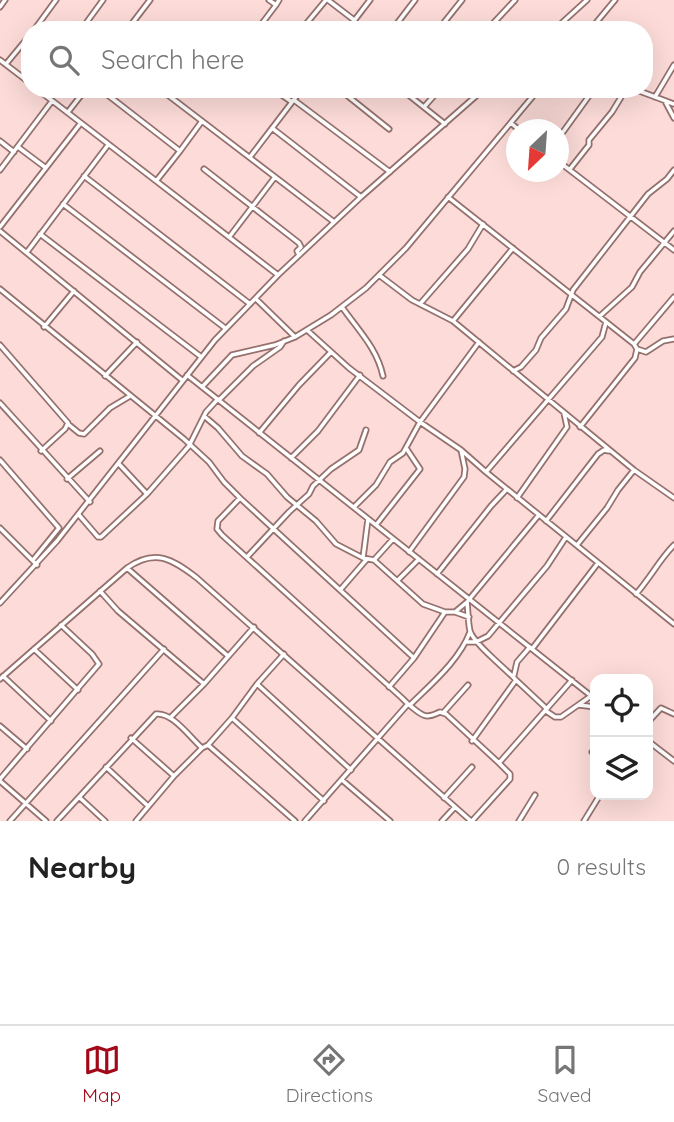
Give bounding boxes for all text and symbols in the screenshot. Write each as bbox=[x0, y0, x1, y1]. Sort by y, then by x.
search box bbox=[21, 21, 653, 98]
icon: search bbox=[45, 41, 83, 79]
text: Search here bbox=[101, 43, 245, 76]
north arrow bbox=[506, 119, 569, 182]
map controls bbox=[590, 674, 653, 800]
button: locate bbox=[590, 674, 653, 737]
button: layers bbox=[590, 737, 653, 800]
text: Nearby bbox=[28, 848, 136, 886]
text: 0 results bbox=[557, 852, 646, 881]
tab: Map bbox=[82, 1041, 121, 1107]
tab: Directions bbox=[286, 1041, 373, 1107]
tab: Saved bbox=[537, 1041, 592, 1107]

